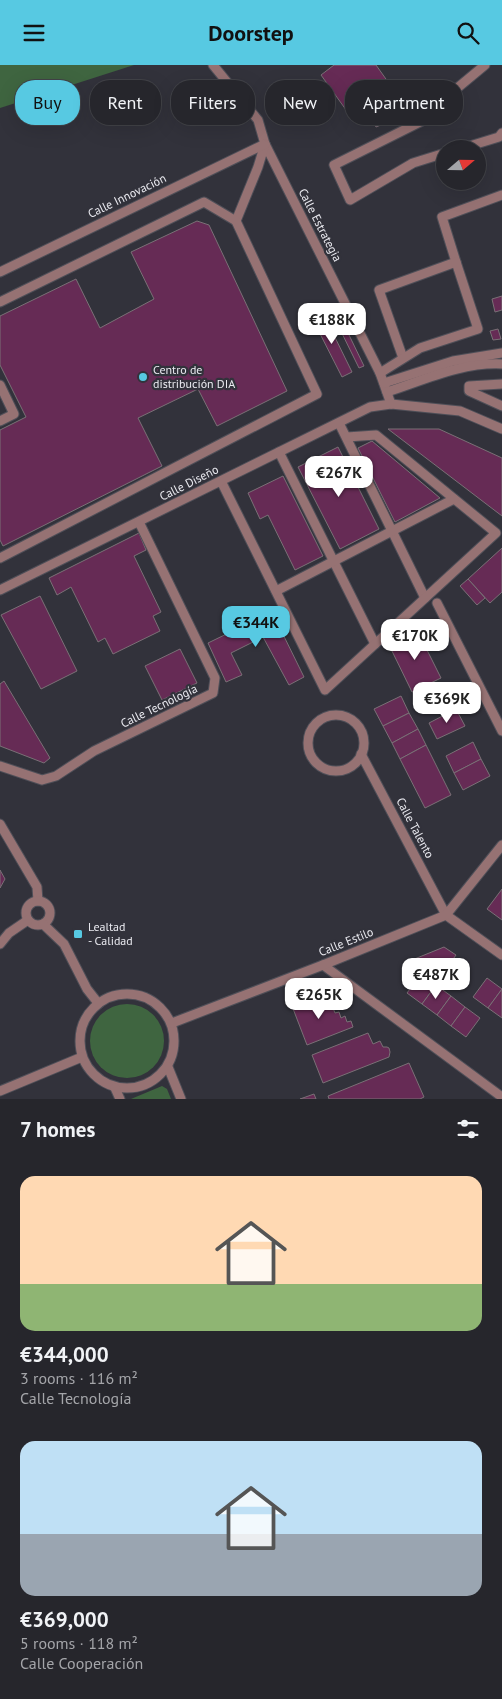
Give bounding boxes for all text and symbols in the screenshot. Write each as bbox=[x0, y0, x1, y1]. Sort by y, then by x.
icon: menu bbox=[20, 19, 48, 47]
text: Doorstep bbox=[208, 19, 294, 47]
icon: search bbox=[454, 19, 482, 47]
chip: Buy bbox=[15, 80, 80, 125]
chip: Rent bbox=[90, 80, 161, 125]
chip: Filters bbox=[171, 80, 255, 125]
chip: New bbox=[265, 80, 335, 125]
chip: Apartment bbox=[345, 80, 463, 125]
north arrow bbox=[436, 140, 486, 190]
map controls bbox=[436, 140, 486, 190]
street label: Calle Innovación bbox=[85, 170, 168, 221]
street label: Calle Estrategia bbox=[296, 186, 345, 264]
pin: €188K bbox=[297, 303, 367, 345]
text: €188K bbox=[309, 309, 355, 329]
place label: Centro de distribución DIA bbox=[153, 362, 235, 391]
marker: Centro de distribución DIA bbox=[137, 371, 149, 383]
pin: €267K bbox=[304, 455, 374, 498]
street label: Calle Diseño bbox=[157, 461, 221, 504]
text: €267K bbox=[316, 462, 362, 482]
pin: €344K bbox=[221, 605, 291, 648]
text: €344K bbox=[233, 612, 279, 632]
pin: €170K bbox=[380, 619, 450, 661]
text: €170K bbox=[392, 625, 438, 645]
street label: Calle Tecnología bbox=[118, 680, 200, 731]
pin: €369K bbox=[412, 681, 482, 724]
text: €369K bbox=[424, 688, 470, 708]
street label: Calle Talento bbox=[393, 795, 438, 861]
place label: Lealtad - Calidad bbox=[88, 919, 133, 948]
street label: Calle Estilo bbox=[316, 924, 375, 959]
marker: Lealtad - Calidad bbox=[72, 928, 84, 940]
pin: €487K bbox=[401, 957, 471, 1000]
text: €487K bbox=[413, 964, 459, 984]
pin: €265K bbox=[284, 977, 354, 1020]
text: €265K bbox=[296, 984, 342, 1004]
icon: filters bbox=[454, 1115, 482, 1143]
text: 7 homes bbox=[20, 1116, 95, 1143]
icon: home bbox=[206, 1208, 296, 1298]
text: €344,000 bbox=[20, 1341, 109, 1368]
text: 3 rooms · 116 m² bbox=[20, 1368, 138, 1388]
text: Calle Tecnología bbox=[20, 1388, 131, 1408]
icon: home bbox=[206, 1473, 296, 1563]
text: €369,000 bbox=[20, 1606, 109, 1633]
text: 5 rooms · 118 m² bbox=[20, 1633, 138, 1653]
text: Calle Cooperación bbox=[20, 1653, 143, 1673]

